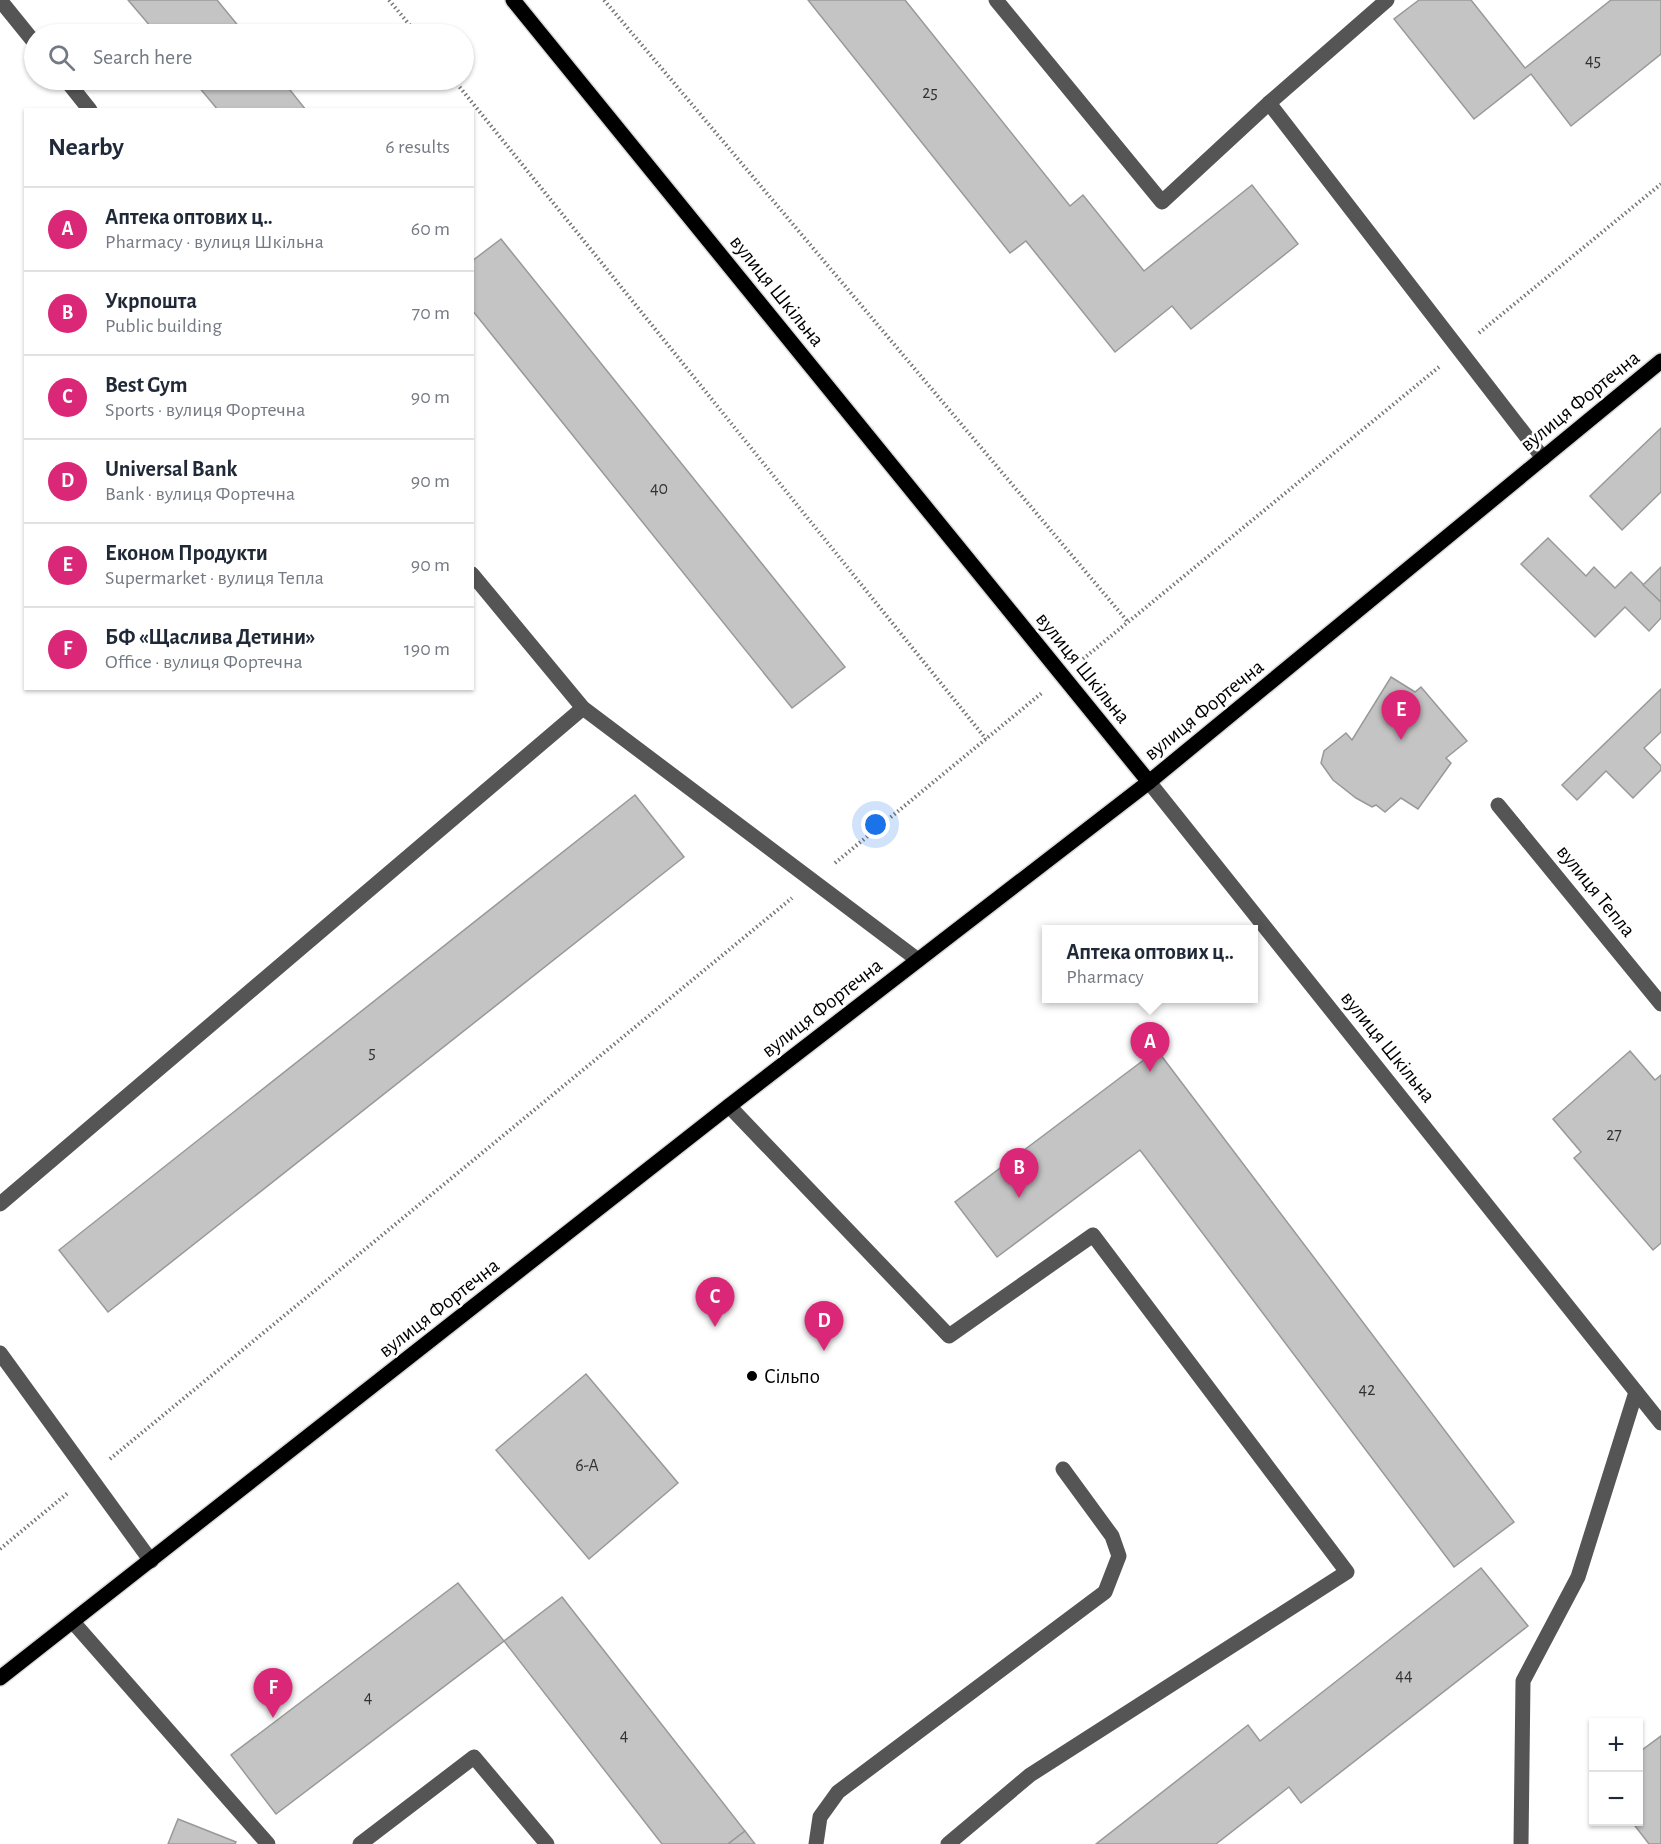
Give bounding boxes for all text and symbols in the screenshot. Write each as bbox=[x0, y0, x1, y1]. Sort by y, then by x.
search box bbox=[24, 24, 474, 90]
icon: search bbox=[45, 41, 78, 74]
text: Search here bbox=[93, 46, 192, 68]
house number: 45 bbox=[1585, 52, 1601, 70]
house number: 25 bbox=[922, 84, 938, 102]
text: Nearby bbox=[48, 134, 124, 160]
text: 6 results bbox=[385, 137, 450, 157]
text: Аптека оптових ц‥ bbox=[105, 206, 273, 228]
text: A bbox=[62, 219, 74, 239]
text: 60 m bbox=[411, 219, 450, 239]
street label: вулиця Шкільна bbox=[726, 231, 828, 351]
text: Pharmacy · вулиця Шкільна bbox=[105, 232, 324, 252]
text: Укрпошта bbox=[105, 290, 197, 312]
text: B bbox=[62, 303, 73, 323]
text: 70 m bbox=[412, 303, 450, 323]
text: Public building bbox=[105, 316, 222, 336]
street label: вулиця Фортечна bbox=[1516, 346, 1644, 455]
text: Best Gym bbox=[105, 374, 188, 396]
text: C bbox=[62, 387, 73, 407]
text: 90 m bbox=[411, 387, 450, 407]
text: Sports · вулиця Фортечна bbox=[105, 400, 305, 420]
text: Universal Bank bbox=[105, 458, 238, 480]
text: D bbox=[61, 471, 74, 491]
text: 90 m bbox=[411, 471, 450, 491]
house number: 40 bbox=[650, 480, 668, 498]
text: Bank · вулиця Фортечна bbox=[105, 484, 295, 504]
text: Економ Продукти bbox=[105, 542, 268, 564]
text: E bbox=[62, 555, 73, 575]
text: 90 m bbox=[411, 555, 450, 575]
text: Supermarket · вулиця Тепла bbox=[105, 568, 324, 588]
street label: вулиця Шкільна bbox=[1032, 608, 1134, 728]
text: БФ «Щаслива Детини» bbox=[105, 626, 316, 648]
text: F bbox=[63, 639, 72, 659]
text: 190 m bbox=[404, 639, 450, 659]
text: Office · вулиця Фортечна bbox=[105, 652, 303, 672]
street label: вулиця Фортечна bbox=[1140, 655, 1268, 764]
pin: E bbox=[1382, 690, 1420, 740]
your location bbox=[861, 810, 890, 839]
street label: вулиця Тепла bbox=[1553, 841, 1640, 941]
popup bbox=[1042, 925, 1258, 1003]
text: Аптека оптових ц‥ bbox=[1066, 941, 1234, 963]
street label: вулиця Фортечна bbox=[758, 954, 887, 1061]
text: Pharmacy bbox=[1066, 967, 1144, 987]
street label: вулиця Шкільна bbox=[1337, 987, 1439, 1107]
pin: A bbox=[1130, 1022, 1170, 1072]
house number: 5 bbox=[368, 1044, 376, 1062]
house number: 27 bbox=[1606, 1126, 1622, 1144]
pin: B bbox=[1000, 1148, 1038, 1198]
street label: вулиця Фортечна bbox=[375, 1254, 504, 1361]
pin: C bbox=[696, 1278, 734, 1327]
pin: D bbox=[804, 1302, 844, 1351]
place label: Сільпо bbox=[764, 1366, 820, 1387]
marker: Сільпо bbox=[745, 1369, 759, 1383]
house number: 42 bbox=[1359, 1381, 1375, 1399]
house number: 6-А bbox=[575, 1457, 599, 1475]
house number: 44 bbox=[1395, 1667, 1413, 1685]
pin: F bbox=[254, 1668, 292, 1718]
house number: 4 bbox=[364, 1689, 373, 1707]
map controls bbox=[1589, 1718, 1643, 1826]
button: + bbox=[1589, 1718, 1643, 1772]
house number: 4 bbox=[620, 1727, 629, 1745]
button: − bbox=[1589, 1772, 1643, 1826]

